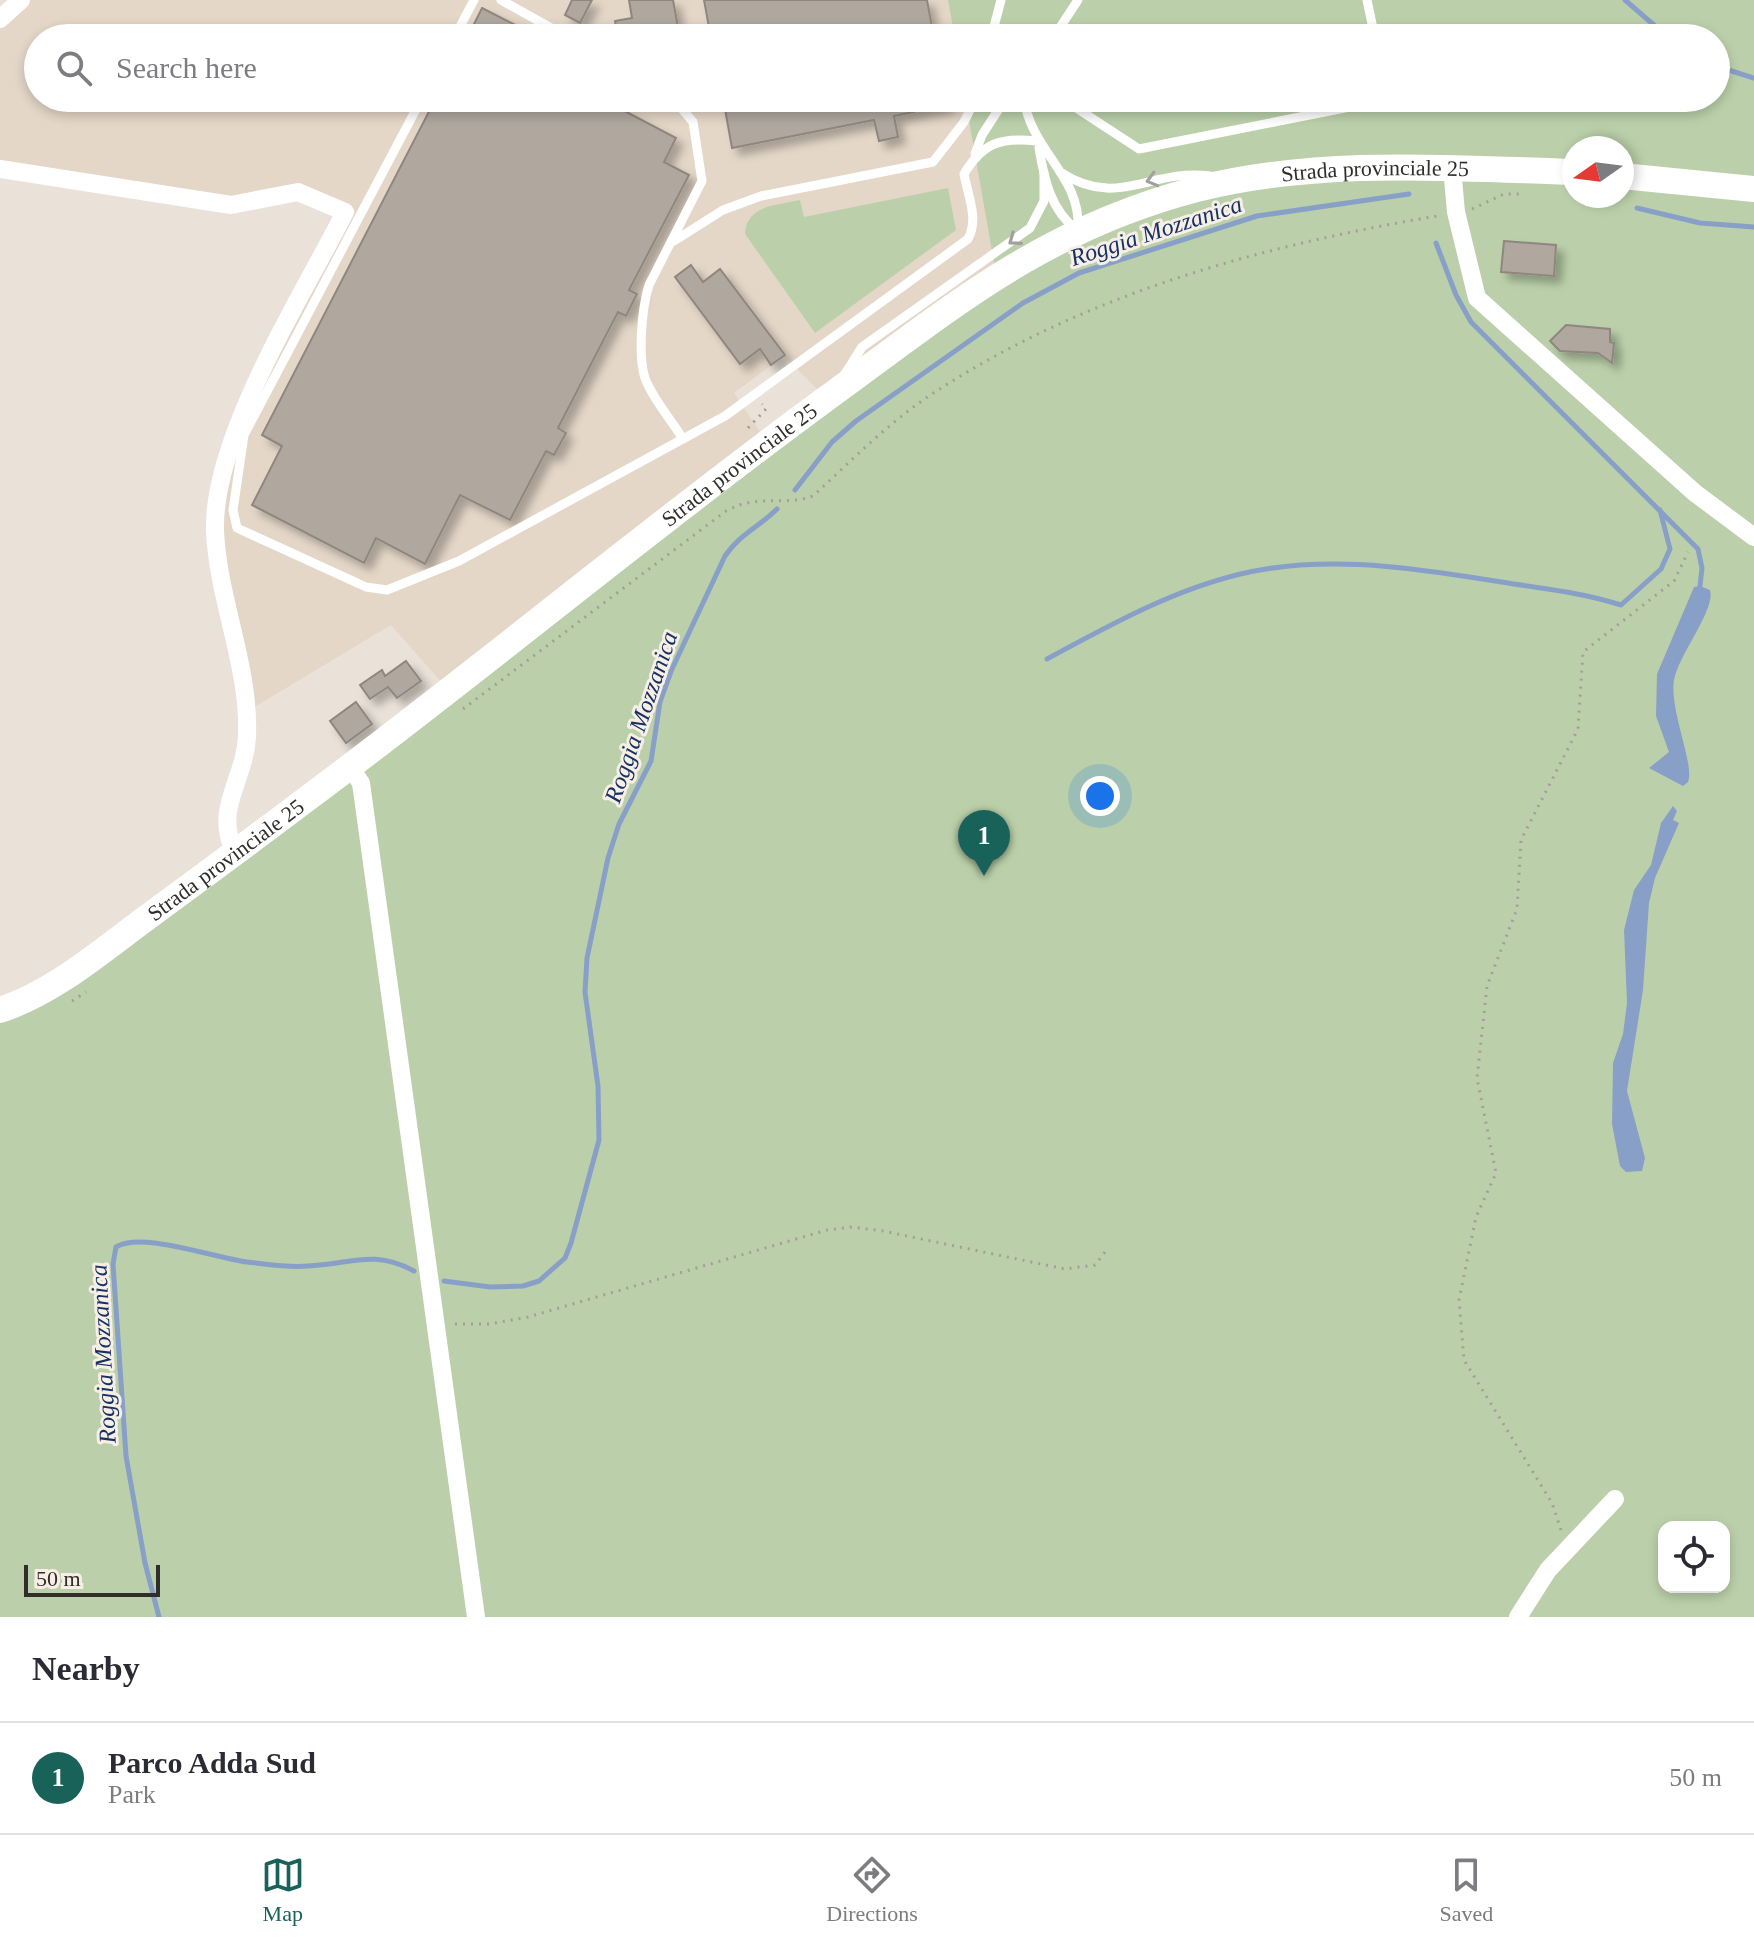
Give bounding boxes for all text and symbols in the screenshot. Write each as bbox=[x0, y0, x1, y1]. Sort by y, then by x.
search box bbox=[24, 24, 1730, 112]
icon: search bbox=[52, 46, 96, 90]
text: Search here bbox=[116, 51, 257, 84]
north arrow bbox=[1562, 136, 1634, 208]
street label: Strada provinciale 25 bbox=[1280, 155, 1469, 187]
one-way arrow bbox=[1146, 171, 1160, 188]
water label: Roggia Mozzanica bbox=[1066, 191, 1245, 271]
one-way arrow bbox=[1009, 230, 1023, 245]
street label: Strada provinciale 25 bbox=[657, 398, 822, 532]
water label: Roggia Mozzanica bbox=[599, 628, 682, 807]
your location bbox=[1080, 776, 1120, 816]
street label: Strada provinciale 25 bbox=[143, 794, 309, 926]
pin: 1 bbox=[958, 810, 1010, 876]
water label: Roggia Mozzanica bbox=[85, 1264, 121, 1445]
map controls bbox=[1658, 1521, 1730, 1593]
button: locate bbox=[1658, 1521, 1730, 1593]
scale bar bbox=[24, 1561, 160, 1597]
text: 50 m bbox=[36, 1566, 81, 1591]
text: Nearby bbox=[32, 1650, 140, 1687]
text: Parco Adda Sud bbox=[108, 1746, 316, 1779]
text: 1 bbox=[52, 1763, 65, 1792]
text: 50 m bbox=[1669, 1763, 1722, 1792]
text: Park bbox=[108, 1780, 156, 1809]
tab: Map bbox=[261, 1853, 305, 1927]
tab: Directions bbox=[826, 1853, 918, 1927]
tab: Saved bbox=[1439, 1853, 1493, 1927]

